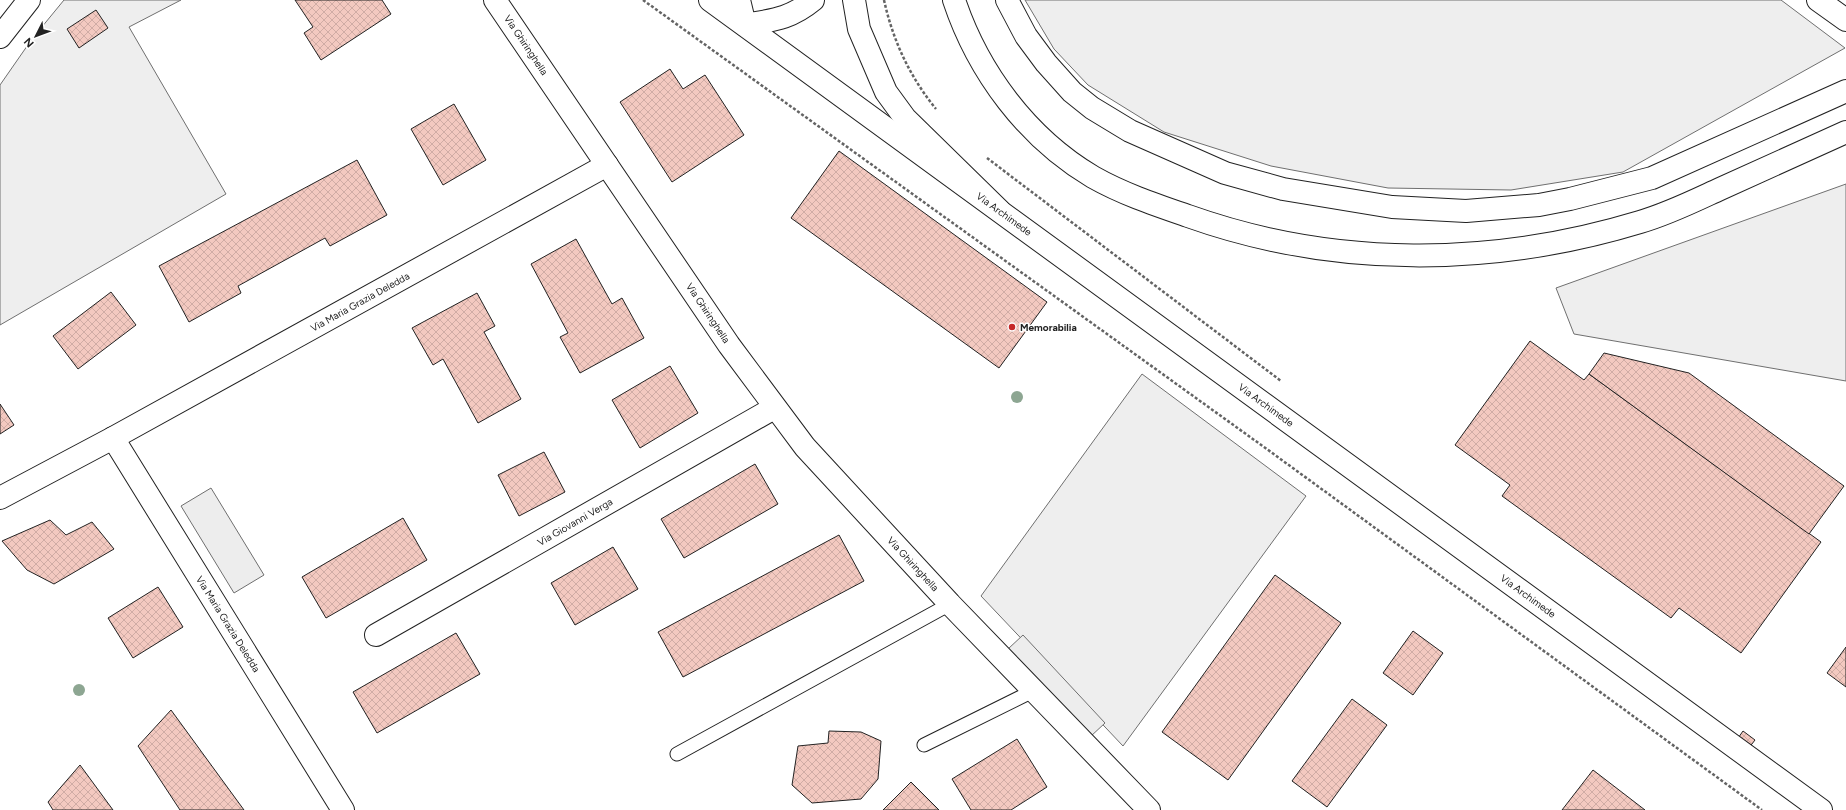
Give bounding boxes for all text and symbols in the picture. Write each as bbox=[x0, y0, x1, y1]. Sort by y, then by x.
street label: Via Ghiringhella bbox=[501, 12, 551, 78]
north arrow bbox=[16, 16, 56, 56]
text: N bbox=[21, 35, 37, 50]
street label: Via Archimede bbox=[974, 189, 1035, 239]
street label: Via Maria Grazia Deledda bbox=[308, 269, 412, 335]
street label: Via Ghiringhella bbox=[683, 280, 733, 346]
place label: Memorabilia bbox=[1020, 321, 1077, 334]
marker: Memorabilia bbox=[1007, 322, 1017, 332]
street label: Via Archimede bbox=[1236, 380, 1297, 430]
street label: Via Giovanni Verga bbox=[535, 495, 615, 549]
street label: Via Ghiringhella bbox=[884, 534, 942, 594]
street label: Via Archimede bbox=[1498, 571, 1559, 621]
street label: Via Maria Grazia Deledda bbox=[193, 573, 263, 675]

